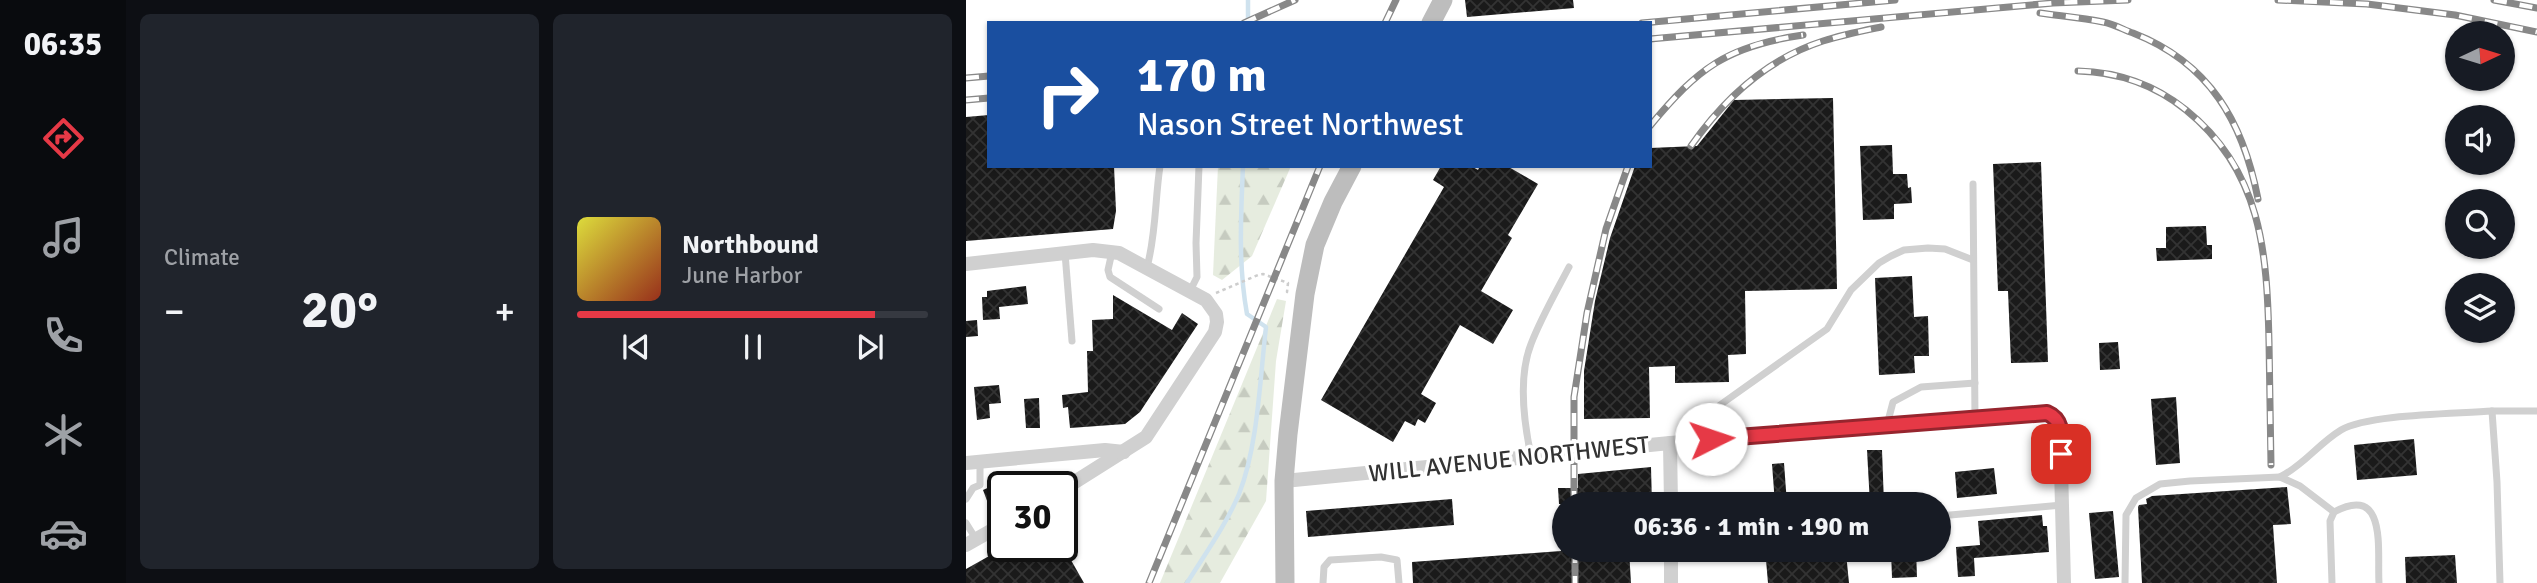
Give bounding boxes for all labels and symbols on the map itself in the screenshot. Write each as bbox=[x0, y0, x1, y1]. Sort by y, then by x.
north arrow bbox=[2445, 21, 2515, 91]
position arrow bbox=[1674, 402, 1748, 476]
pin bbox=[2031, 424, 2091, 484]
street label: WILL AVENUE NORTHWEST bbox=[1367, 429, 1651, 489]
speed limit sign: 30 bbox=[987, 471, 1078, 562]

